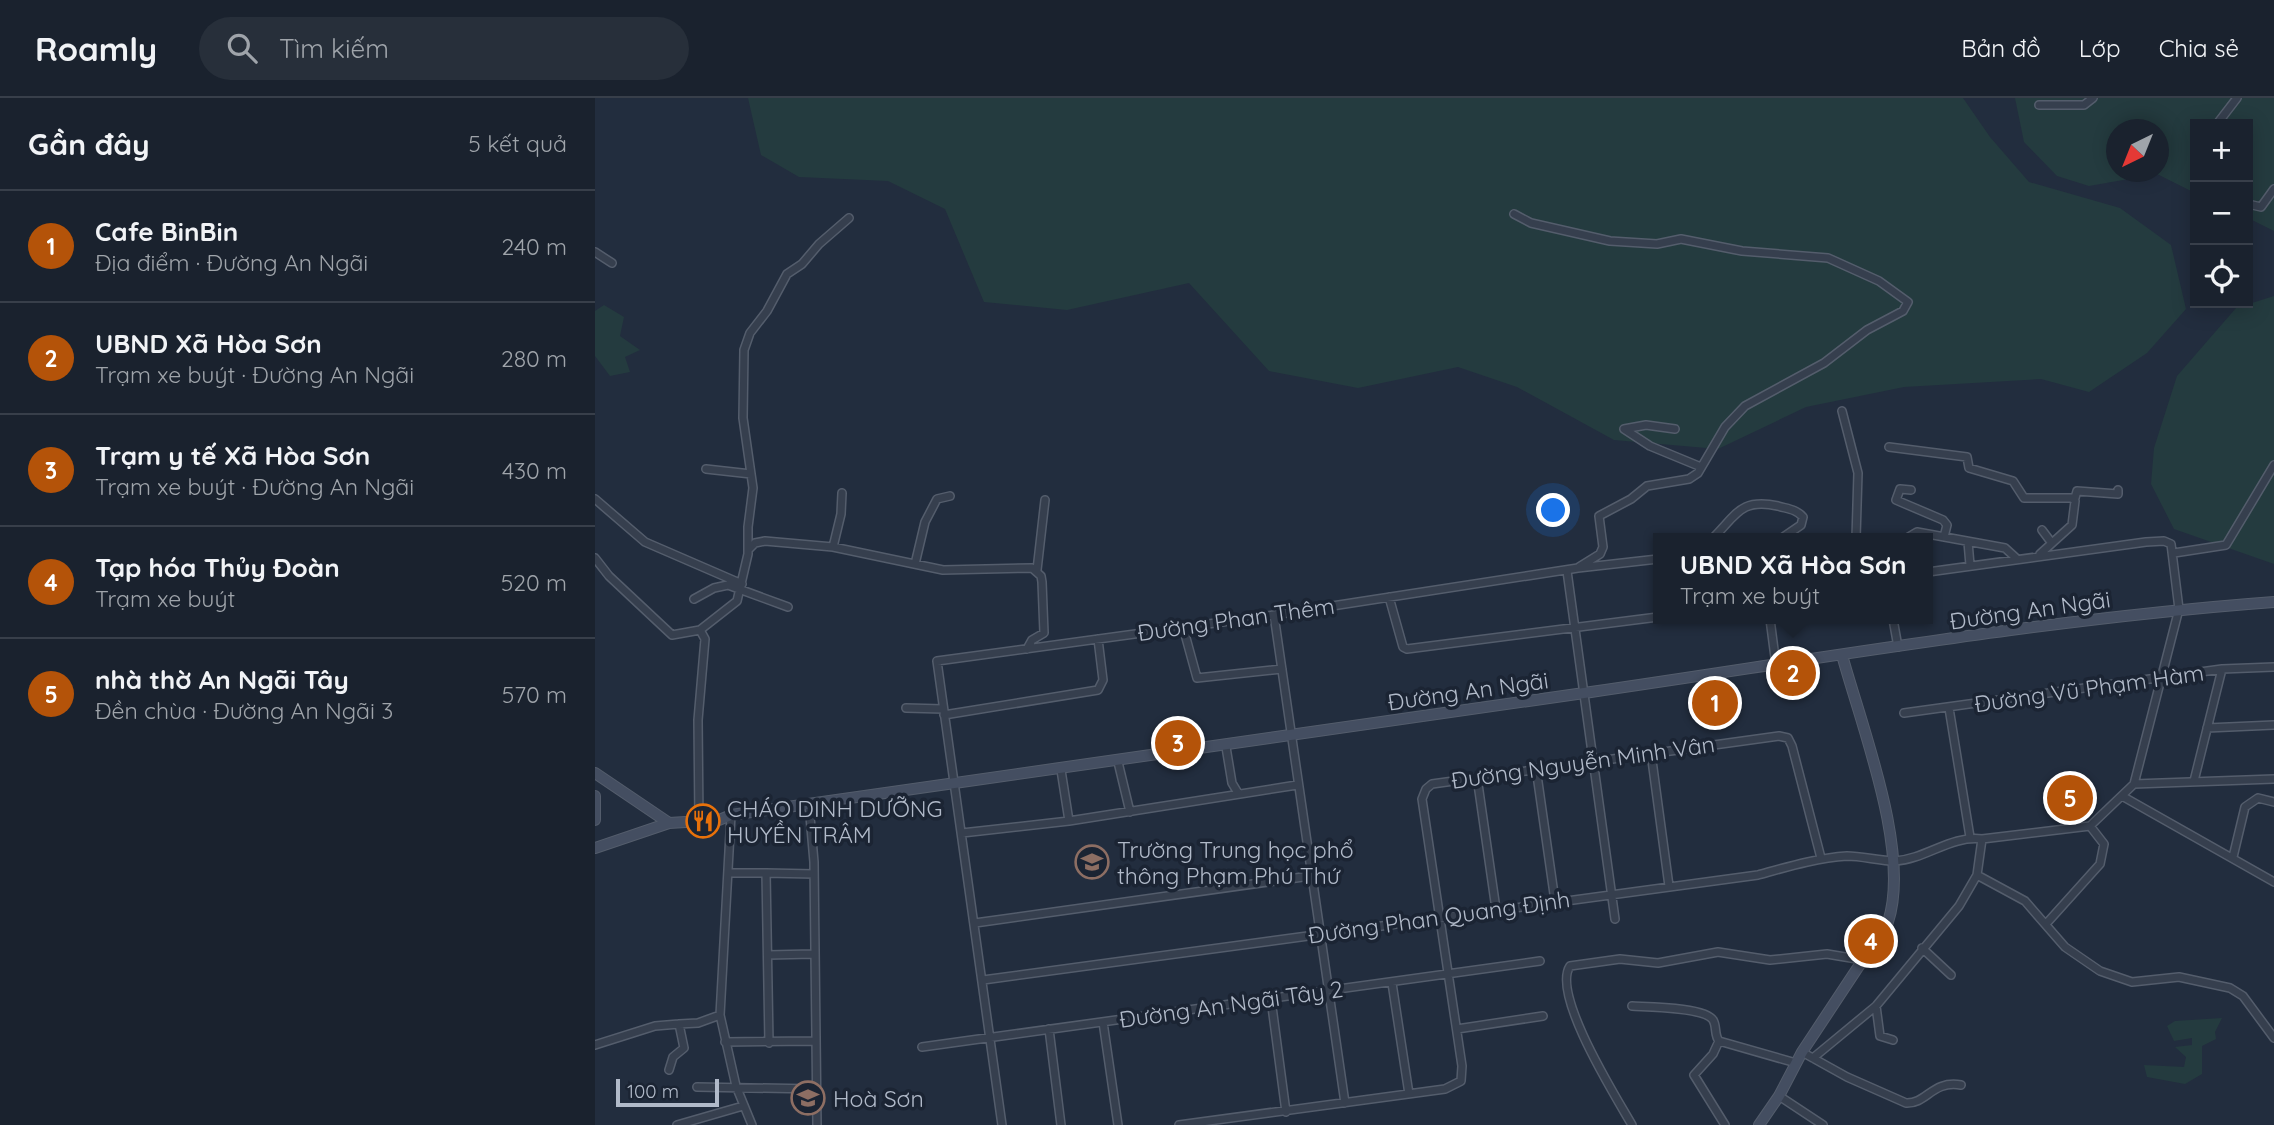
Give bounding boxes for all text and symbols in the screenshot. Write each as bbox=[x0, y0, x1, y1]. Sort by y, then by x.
search box bbox=[199, 17, 689, 80]
text: Roamly bbox=[35, 28, 157, 69]
icon: search bbox=[223, 29, 261, 67]
text: Tìm kiếm bbox=[279, 32, 389, 65]
text: Bản đồ bbox=[1961, 33, 2041, 63]
text: Lớp bbox=[2079, 33, 2121, 63]
text: Chia sẻ bbox=[2159, 33, 2239, 63]
north arrow bbox=[2106, 119, 2169, 182]
map controls bbox=[2190, 119, 2253, 308]
button: + bbox=[2190, 119, 2253, 182]
text: Gần đây bbox=[28, 125, 150, 163]
text: 5 kết quả bbox=[468, 129, 567, 158]
button: − bbox=[2190, 182, 2253, 245]
text: Cafe BinBin bbox=[95, 215, 238, 248]
text: 1 bbox=[47, 232, 55, 261]
text: 240 m bbox=[502, 232, 567, 261]
button: locate bbox=[2190, 245, 2253, 308]
text: Địa điểm · Đường An Ngãi bbox=[95, 248, 368, 277]
text: UBND Xã Hòa Sơn bbox=[95, 327, 322, 360]
text: 2 bbox=[44, 344, 58, 373]
text: 280 m bbox=[501, 344, 567, 373]
text: Trạm xe buýt · Đường An Ngãi bbox=[95, 360, 414, 389]
text: Trạm y tế Xã Hòa Sơn bbox=[95, 439, 370, 472]
text: 3 bbox=[45, 456, 57, 485]
text: 430 m bbox=[502, 456, 567, 485]
text: Trạm xe buýt · Đường An Ngãi bbox=[95, 472, 414, 501]
your location bbox=[1536, 493, 1570, 527]
popup bbox=[1653, 533, 1933, 624]
text: UBND Xã Hòa Sơn bbox=[1680, 548, 1906, 581]
text: Tạp hóa Thủy Đoàn bbox=[95, 551, 340, 584]
text: 4 bbox=[44, 568, 58, 597]
text: 520 m bbox=[501, 568, 567, 597]
text: Trạm xe buýt bbox=[1680, 581, 1820, 610]
text: Trạm xe buýt bbox=[95, 584, 235, 613]
street label: Đường An Ngãi bbox=[1948, 584, 2112, 636]
street label: Đường Phan Thêm bbox=[1136, 591, 1336, 647]
pin: 2 bbox=[1770, 647, 1816, 699]
street label: Đường Vũ Phạm Hàm bbox=[1972, 658, 2206, 718]
text: nhà thờ An Ngãi Tây bbox=[95, 663, 349, 696]
street label: Đường An Ngãi bbox=[1386, 665, 1550, 717]
pin: 1 bbox=[1692, 677, 1738, 729]
text: 5 bbox=[44, 680, 58, 709]
text: 570 m bbox=[502, 680, 567, 709]
text: Đền chùa · Đường An Ngãi 3 bbox=[95, 696, 393, 725]
pin: 3 bbox=[1155, 717, 1201, 769]
street label: Đường Nguyễn Minh Vân bbox=[1449, 729, 1717, 795]
pin: 5 bbox=[2047, 772, 2093, 824]
place label: CHÁO DINH DƯỠNG HUYỀN TRÂM bbox=[727, 794, 943, 849]
restaurant icon: CHÁO DINH DƯỠNG HUYỀN TRÂM bbox=[684, 802, 722, 840]
place label: Trường Trung học phổ thông Phạm Phú Thứ bbox=[1117, 835, 1354, 890]
school or university icon: Trường Trung học phổ thông Phạm Phú Thứ bbox=[1073, 843, 1111, 881]
street label: Đường Phan Quang Định bbox=[1306, 884, 1572, 950]
pin: 4 bbox=[1848, 915, 1894, 967]
street label: Đường An Ngãi Tây 2 bbox=[1117, 974, 1345, 1034]
scale bar bbox=[616, 1076, 719, 1108]
text: 100 m bbox=[627, 1079, 679, 1103]
school or university icon: Hoà Sơn bbox=[789, 1079, 827, 1117]
place label: Hoà Sơn bbox=[833, 1084, 924, 1113]

